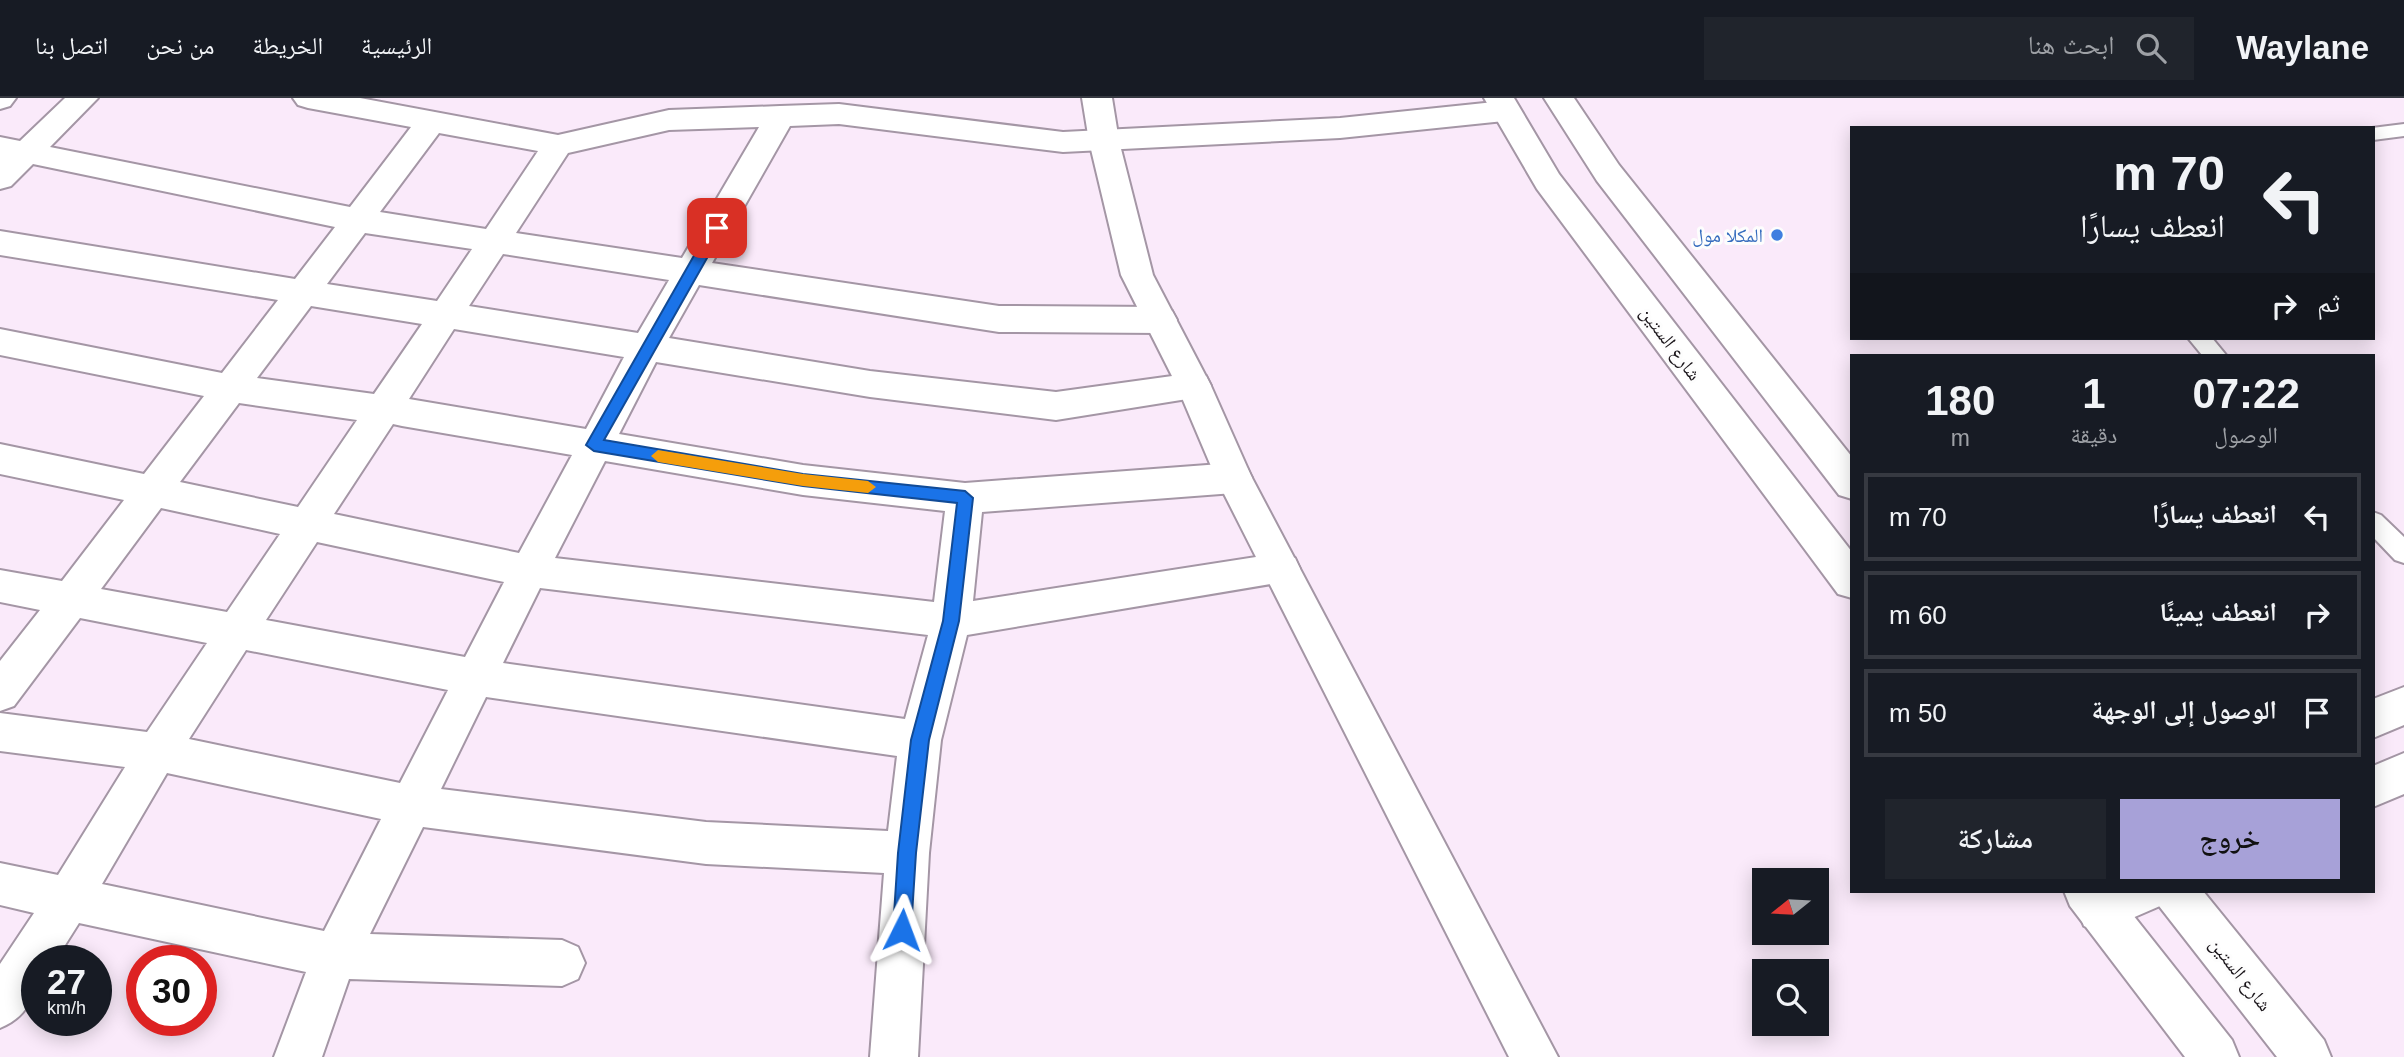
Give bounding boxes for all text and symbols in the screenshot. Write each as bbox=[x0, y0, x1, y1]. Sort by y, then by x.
search box bbox=[1704, 17, 2194, 80]
icon: search bbox=[2132, 29, 2170, 67]
text: Waylane bbox=[2236, 29, 2369, 66]
text: ابحث هنا bbox=[2028, 30, 2114, 60]
text: اتصل بنا bbox=[35, 32, 108, 59]
text: من نحن bbox=[146, 32, 214, 59]
text: الخريطة bbox=[252, 32, 323, 59]
text: الرئيسية bbox=[361, 32, 432, 59]
text: 70 m bbox=[2113, 146, 2225, 200]
icon: left bbox=[2249, 154, 2340, 245]
pin bbox=[687, 198, 747, 258]
text: انعطف يسارًا bbox=[2080, 208, 2225, 244]
icon: arrive bbox=[698, 209, 736, 247]
place label: المكلا مول bbox=[1692, 225, 1763, 247]
marker: المكلا مول bbox=[1769, 227, 1785, 243]
icon: right bbox=[2265, 287, 2303, 325]
text: ثم bbox=[2317, 288, 2340, 318]
street label: شارع الستين bbox=[1635, 302, 1705, 385]
text: 1 bbox=[2082, 370, 2106, 417]
text: 07:22 bbox=[2192, 370, 2300, 417]
text: 180 bbox=[1925, 377, 1995, 424]
text: دقيقة bbox=[2070, 422, 2117, 448]
text: الوصول bbox=[2214, 422, 2278, 448]
text: m bbox=[1951, 425, 1970, 451]
icon: left bbox=[2298, 498, 2336, 536]
text: انعطف يسارًا bbox=[2152, 499, 2277, 529]
text: 70 m bbox=[1889, 502, 1947, 532]
icon: right bbox=[2298, 596, 2336, 634]
text: انعطف يمينًا bbox=[2160, 597, 2277, 627]
text: 60 m bbox=[1889, 600, 1947, 630]
icon: arrive bbox=[2298, 694, 2336, 732]
text: الوصول إلى الوجهة bbox=[2092, 695, 2277, 725]
text: 50 m bbox=[1889, 698, 1947, 728]
button: مشاركة bbox=[1885, 799, 2106, 879]
button: خروج bbox=[2120, 799, 2340, 879]
north arrow bbox=[1752, 868, 1829, 945]
map controls bbox=[1752, 868, 1829, 1036]
position arrow bbox=[865, 893, 939, 967]
street label: شارع الستين bbox=[2205, 933, 2276, 1016]
speed limit sign: 30 bbox=[126, 945, 217, 1036]
button: search bbox=[1752, 959, 1829, 1036]
text: 27 bbox=[47, 962, 86, 1001]
text: km/h bbox=[47, 998, 86, 1018]

